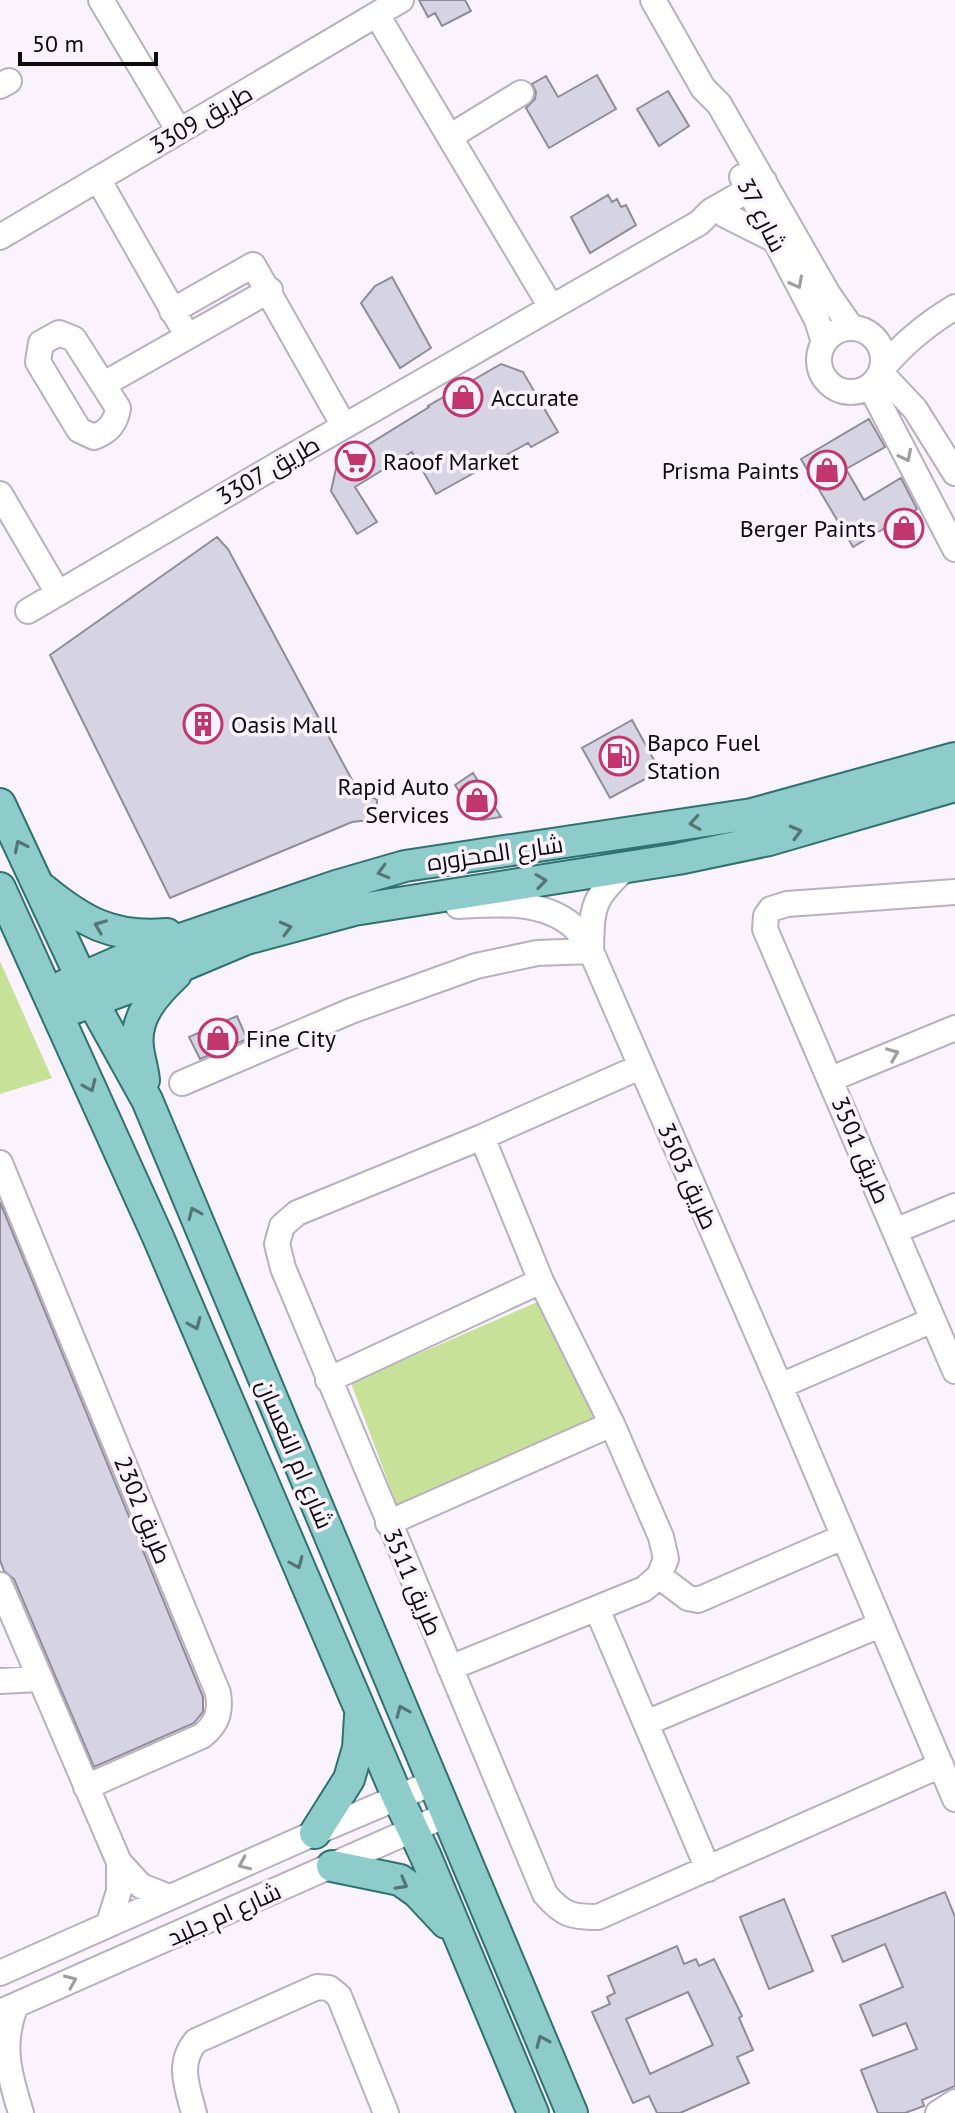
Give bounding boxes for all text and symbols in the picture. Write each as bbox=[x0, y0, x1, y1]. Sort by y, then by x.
scale bar bbox=[20, 16, 156, 66]
text: 50 m bbox=[32, 28, 84, 59]
street label: طريق 3309 bbox=[144, 77, 258, 161]
street label: شارع 37 bbox=[729, 173, 794, 258]
one-way arrow bbox=[788, 274, 803, 289]
shop icon: Accurate bbox=[442, 376, 484, 418]
place label: Accurate bbox=[491, 382, 579, 413]
street label: طريق 3307 bbox=[211, 428, 325, 512]
supermarket icon: Raoof Market bbox=[334, 440, 376, 482]
place label: Raoof Market bbox=[383, 446, 519, 477]
one-way arrow bbox=[896, 447, 911, 462]
shop icon: Prisma Paints bbox=[806, 449, 848, 491]
place label: Prisma Paints bbox=[662, 455, 799, 486]
shop icon: Berger Paints bbox=[883, 507, 925, 549]
place label: Berger Paints bbox=[740, 513, 876, 544]
building icon: Oasis Mall bbox=[182, 703, 224, 745]
place label: Oasis Mall bbox=[231, 709, 337, 740]
place label: Bapco Fuel Station bbox=[647, 727, 760, 786]
fuel station icon: Bapco Fuel Station bbox=[598, 735, 640, 777]
place label: Rapid Auto Services bbox=[337, 771, 449, 830]
shop icon: Rapid Auto Services bbox=[456, 779, 498, 821]
one-way arrow bbox=[688, 814, 702, 831]
one-way arrow bbox=[789, 825, 803, 841]
street label: شارع المحزوره bbox=[425, 828, 565, 879]
one-way arrow bbox=[14, 839, 30, 854]
one-way arrow bbox=[377, 863, 391, 879]
one-way arrow bbox=[534, 873, 548, 890]
one-way arrow bbox=[94, 919, 108, 935]
one-way arrow bbox=[278, 921, 292, 937]
shop icon: Fine City bbox=[197, 1017, 239, 1059]
place label: Fine City bbox=[246, 1023, 336, 1054]
one-way arrow bbox=[885, 1047, 899, 1063]
one-way arrow bbox=[80, 1078, 96, 1092]
street label: طريق 3501 bbox=[825, 1092, 897, 1208]
street label: طريق 3503 bbox=[651, 1118, 725, 1234]
one-way arrow bbox=[187, 1207, 204, 1221]
one-way arrow bbox=[185, 1316, 201, 1330]
street label: شارع ام النعسان bbox=[249, 1374, 341, 1534]
street label: طريق 2302 bbox=[107, 1452, 179, 1568]
street label: طريق 3511 bbox=[377, 1524, 449, 1640]
one-way arrow bbox=[288, 1555, 304, 1569]
one-way arrow bbox=[396, 1705, 412, 1719]
one-way arrow bbox=[238, 1854, 252, 1870]
one-way arrow bbox=[394, 1874, 409, 1889]
street label: شارع ام جليد bbox=[162, 1875, 286, 1954]
one-way arrow bbox=[63, 1974, 78, 1990]
one-way arrow bbox=[536, 2035, 552, 2049]

